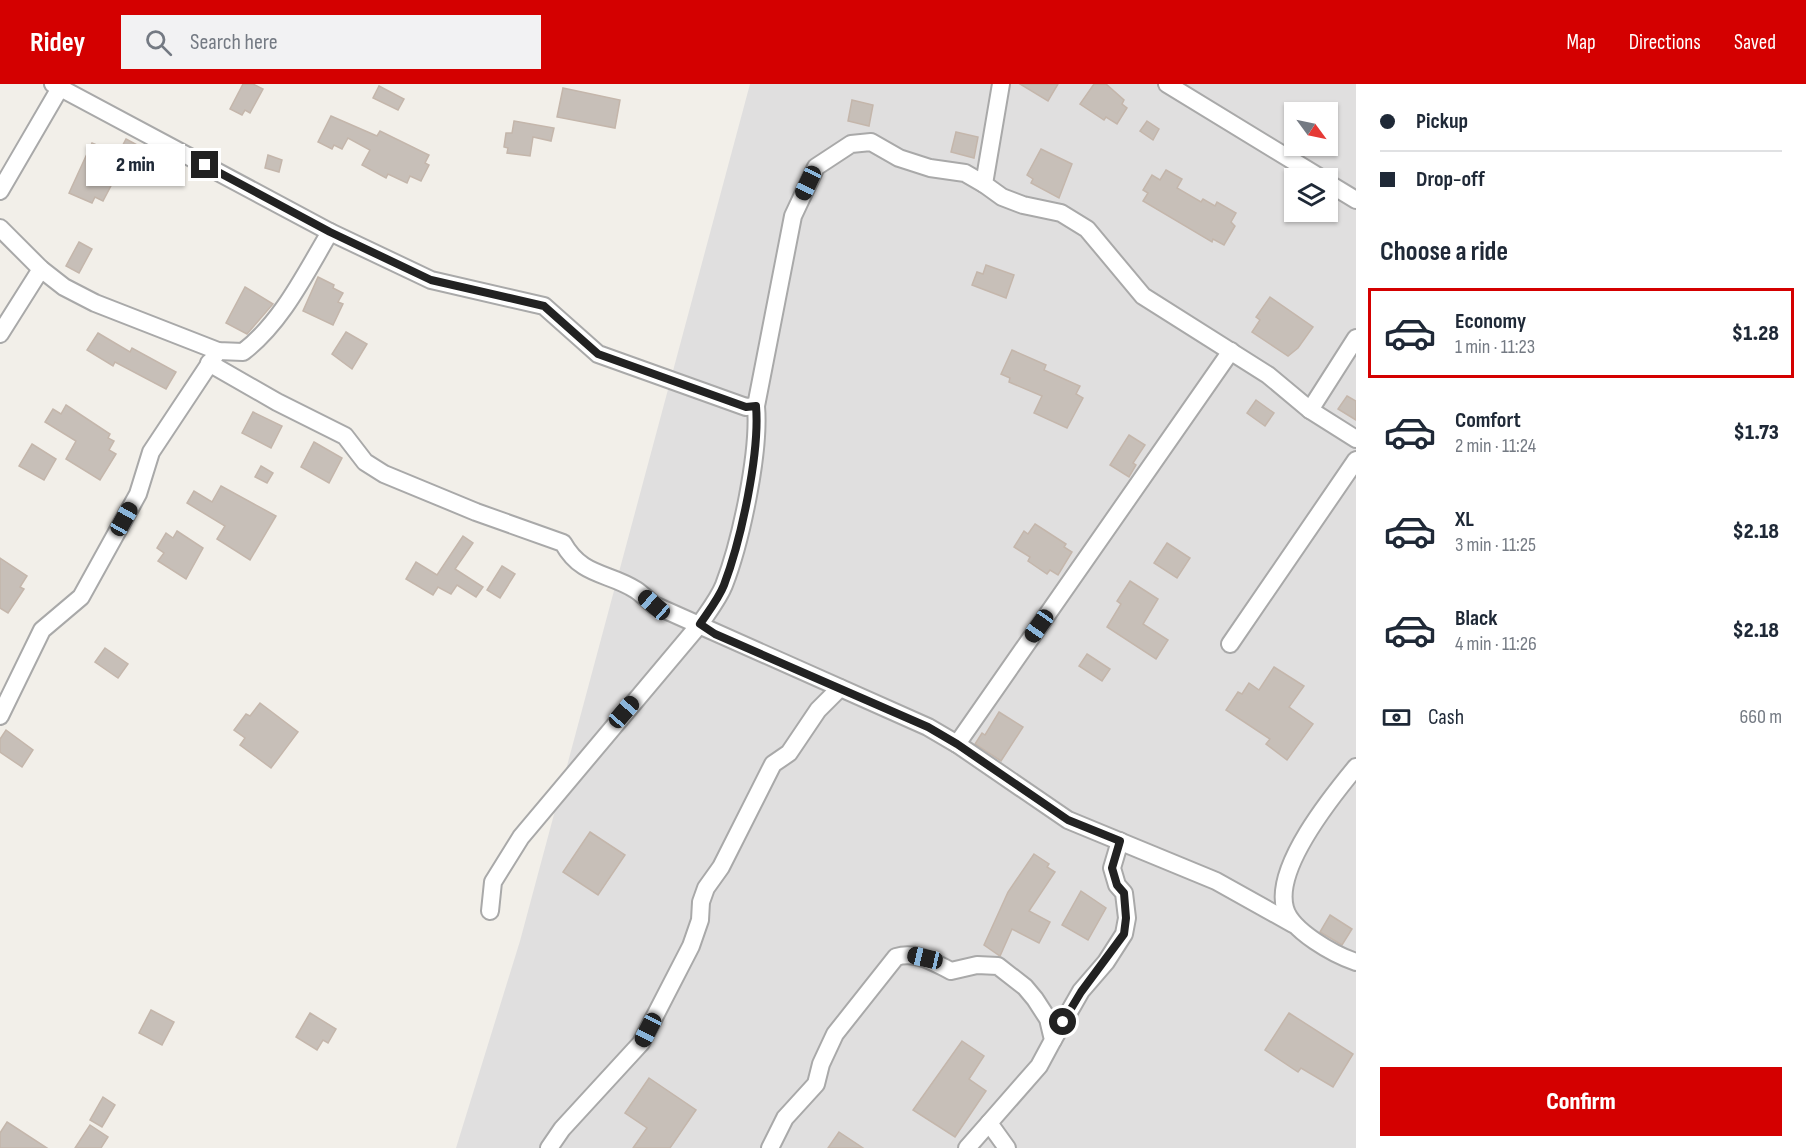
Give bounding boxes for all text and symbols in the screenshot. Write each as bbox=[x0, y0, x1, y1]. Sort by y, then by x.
search box bbox=[121, 15, 541, 69]
text: Ridey bbox=[30, 26, 85, 59]
icon: search bbox=[142, 26, 175, 59]
text: Search here bbox=[190, 29, 278, 56]
text: Map bbox=[1566, 30, 1596, 55]
text: Directions bbox=[1629, 30, 1701, 55]
text: Saved bbox=[1734, 30, 1776, 55]
north arrow bbox=[1284, 102, 1338, 156]
map controls bbox=[1284, 102, 1338, 222]
text: Pickup bbox=[1416, 108, 1468, 135]
callout: 2 min bbox=[85, 144, 184, 186]
route end bbox=[191, 151, 218, 178]
text: 2 min bbox=[116, 153, 155, 177]
car bbox=[792, 163, 824, 203]
text: Drop-off bbox=[1416, 166, 1485, 193]
button: layers bbox=[1284, 168, 1338, 222]
text: Choose a ride bbox=[1380, 236, 1508, 268]
icon: car bbox=[1383, 306, 1437, 360]
text: Economy bbox=[1455, 308, 1526, 335]
text: $1.28 bbox=[1732, 320, 1779, 347]
text: 1 min · 11:23 bbox=[1455, 335, 1535, 359]
icon: car bbox=[1383, 405, 1437, 459]
text: Comfort bbox=[1455, 407, 1521, 434]
text: $1.73 bbox=[1734, 419, 1779, 446]
text: 2 min · 11:24 bbox=[1455, 434, 1536, 458]
car bbox=[107, 499, 141, 539]
icon: car bbox=[1383, 504, 1437, 558]
text: XL bbox=[1455, 506, 1474, 533]
text: $2.18 bbox=[1732, 518, 1779, 545]
text: 3 min · 11:25 bbox=[1455, 533, 1536, 557]
car bbox=[635, 586, 673, 624]
icon: car bbox=[1383, 603, 1437, 657]
text: Black bbox=[1455, 605, 1497, 632]
car bbox=[1021, 606, 1057, 646]
text: $2.18 bbox=[1732, 617, 1779, 644]
text: 4 min · 11:26 bbox=[1455, 632, 1537, 656]
car bbox=[605, 693, 643, 731]
icon: cash bbox=[1380, 701, 1413, 734]
text: Cash bbox=[1428, 704, 1464, 731]
text: 660 m bbox=[1740, 705, 1782, 729]
car bbox=[905, 945, 945, 971]
route start bbox=[1049, 1008, 1076, 1035]
car bbox=[632, 1010, 664, 1050]
button: Confirm bbox=[1380, 1067, 1782, 1136]

